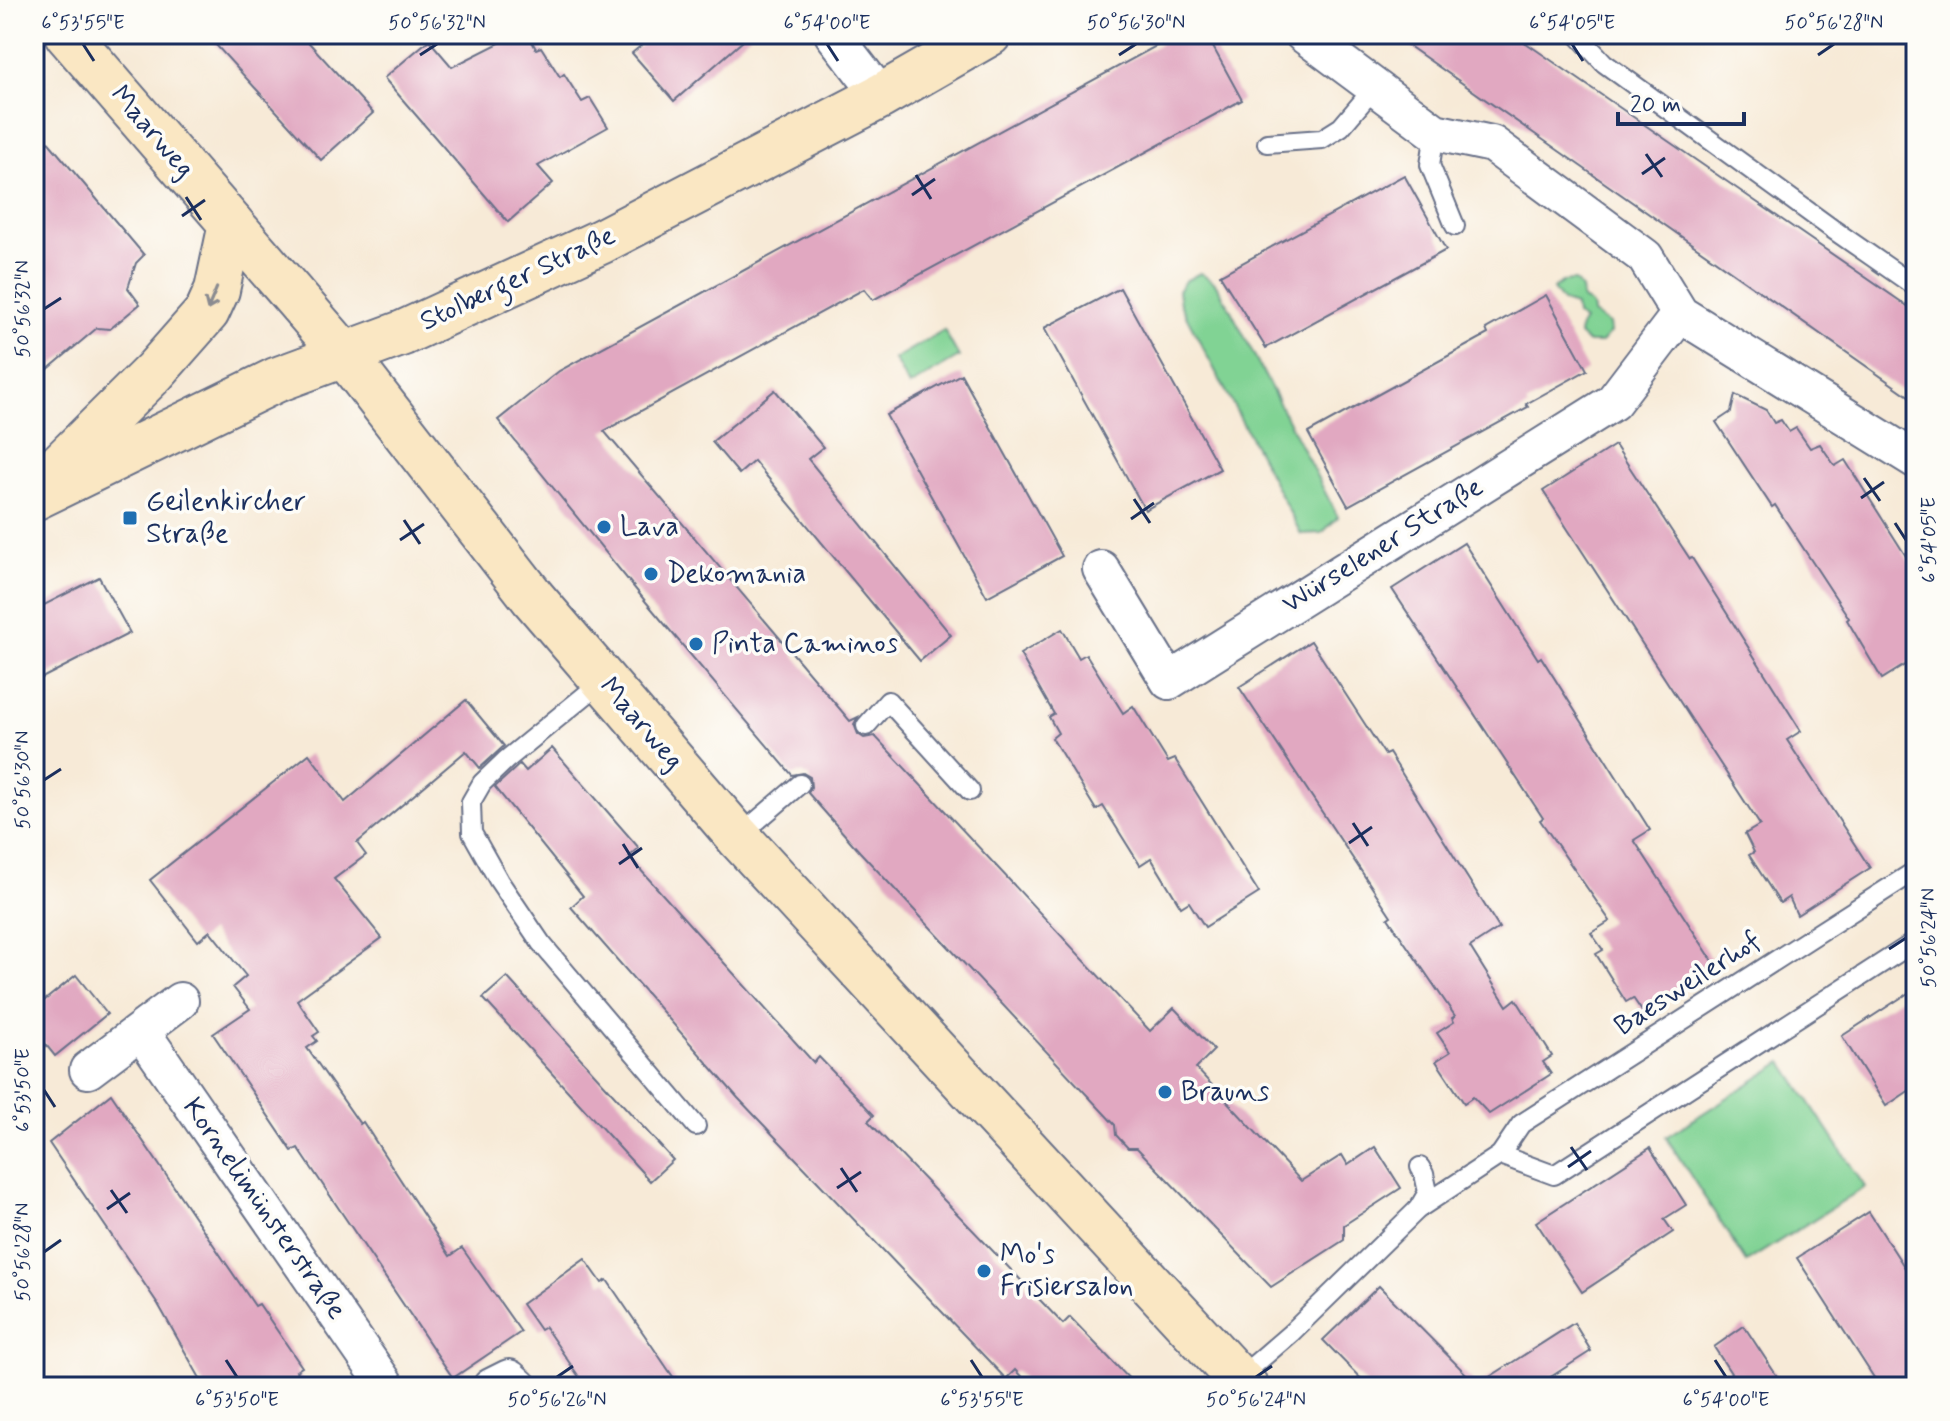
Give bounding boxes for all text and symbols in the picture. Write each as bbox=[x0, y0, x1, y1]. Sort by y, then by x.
text: 6°53'55"E bbox=[41, 10, 125, 37]
text: 50°56'32"N bbox=[388, 10, 486, 37]
text: 6°54'00"E bbox=[784, 10, 870, 37]
text: 50°56'30"N bbox=[1087, 10, 1185, 37]
text: 6°54'05"E bbox=[1529, 10, 1615, 37]
text: 50°56'28"N bbox=[1785, 10, 1883, 37]
scale bar bbox=[1618, 76, 1744, 126]
street label: Maarweg bbox=[101, 78, 203, 186]
text: 20 m bbox=[1630, 90, 1681, 121]
street label: Stolberger Straße bbox=[414, 218, 623, 343]
text: 50°56'32"N bbox=[10, 260, 37, 358]
one-way arrow bbox=[204, 286, 219, 311]
street label: Würselener Straße bbox=[1275, 469, 1491, 623]
place label: Geilenkircher Straße bbox=[146, 484, 306, 553]
text: 6°54'05"E bbox=[1916, 497, 1943, 583]
marker: Geilenkircher Straße bbox=[121, 509, 139, 527]
place label: Lava bbox=[620, 509, 679, 546]
marker: Lava bbox=[595, 518, 613, 536]
place label: Dekomania bbox=[667, 556, 806, 593]
marker: Dekomania bbox=[642, 565, 660, 583]
place label: Pinta Caminos bbox=[712, 626, 898, 663]
marker: Pinta Caminos bbox=[687, 635, 705, 653]
street label: Maarweg bbox=[590, 670, 692, 778]
text: 50°56'30"N bbox=[10, 731, 37, 829]
text: 50°56'24"N bbox=[1916, 888, 1943, 988]
street label: Baesweilerhof bbox=[1608, 923, 1768, 1045]
text: 6°53'50"E bbox=[10, 1048, 37, 1132]
place label: Brauns bbox=[1181, 1074, 1269, 1111]
marker: Brauns bbox=[1156, 1083, 1174, 1101]
street label: Kornelimünsterstraße bbox=[174, 1091, 354, 1327]
text: 50°56'28"N bbox=[10, 1203, 37, 1301]
place label: Mo's Frisiersalon bbox=[1000, 1237, 1133, 1306]
marker: Mo's Frisiersalon bbox=[975, 1262, 993, 1280]
text: 6°53'50"E bbox=[195, 1387, 279, 1414]
text: 50°56'26"N bbox=[508, 1387, 606, 1414]
text: 6°53'55"E bbox=[940, 1387, 1024, 1414]
text: 50°56'24"N bbox=[1206, 1387, 1306, 1414]
text: 6°54'00"E bbox=[1683, 1387, 1769, 1414]

